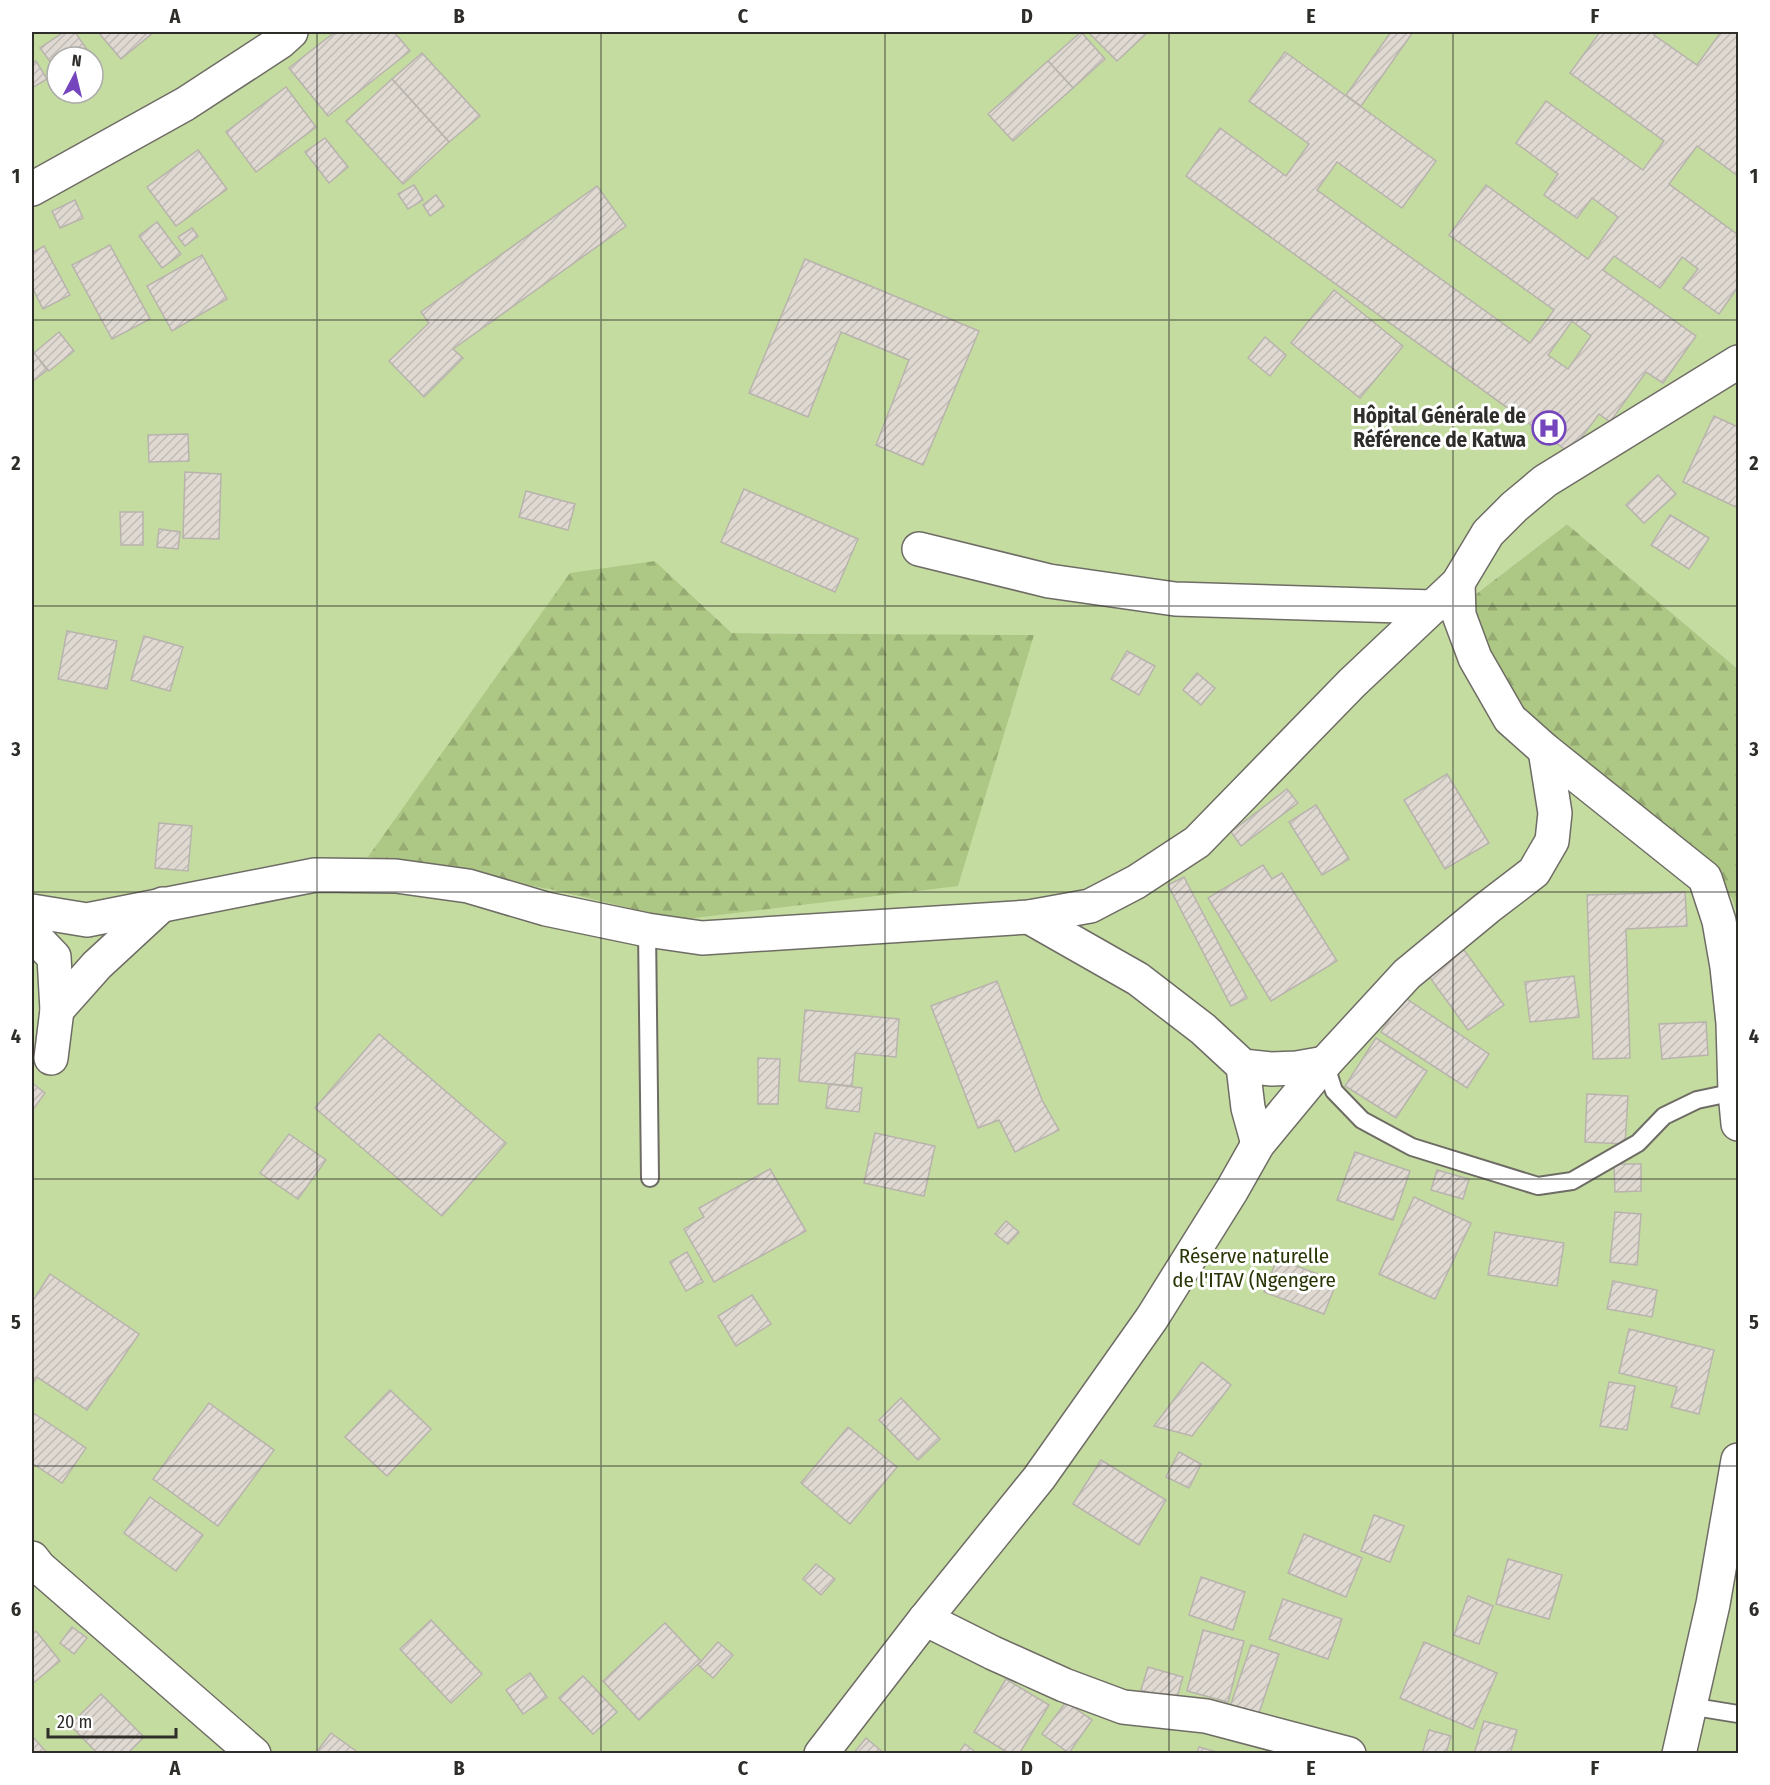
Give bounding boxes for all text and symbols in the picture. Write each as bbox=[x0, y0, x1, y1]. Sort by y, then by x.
text: A bbox=[169, 4, 182, 28]
text: B bbox=[453, 4, 465, 28]
text: C bbox=[738, 4, 749, 28]
text: D bbox=[1021, 4, 1033, 28]
text: E bbox=[1306, 4, 1316, 28]
text: F bbox=[1591, 4, 1600, 28]
north arrow bbox=[45, 45, 105, 105]
text: N bbox=[71, 51, 83, 71]
text: 1 bbox=[12, 164, 20, 188]
text: 1 bbox=[1750, 164, 1758, 188]
place label: Hôpital Générale de Référence de Katwa bbox=[1353, 403, 1526, 453]
hospital icon: Hôpital Générale de Référence de Katwa bbox=[1531, 410, 1567, 446]
text: 2 bbox=[10, 451, 21, 475]
text: 2 bbox=[1748, 451, 1759, 475]
text: 3 bbox=[10, 737, 21, 761]
text: 3 bbox=[1748, 737, 1759, 761]
text: 4 bbox=[11, 1024, 21, 1048]
text: 4 bbox=[1749, 1024, 1759, 1048]
park label: Réserve naturelle de l'ITAV (Ngengere bbox=[1172, 1243, 1336, 1293]
text: 5 bbox=[11, 1310, 21, 1334]
text: 5 bbox=[1749, 1310, 1759, 1334]
text: 6 bbox=[11, 1597, 21, 1621]
text: 6 bbox=[1749, 1597, 1759, 1621]
scale bar bbox=[48, 1701, 176, 1739]
text: 20 m bbox=[57, 1711, 92, 1733]
text: A bbox=[169, 1756, 182, 1780]
text: B bbox=[453, 1756, 465, 1780]
text: C bbox=[738, 1756, 749, 1780]
text: D bbox=[1021, 1756, 1033, 1780]
text: E bbox=[1306, 1756, 1316, 1780]
text: F bbox=[1591, 1756, 1600, 1780]

